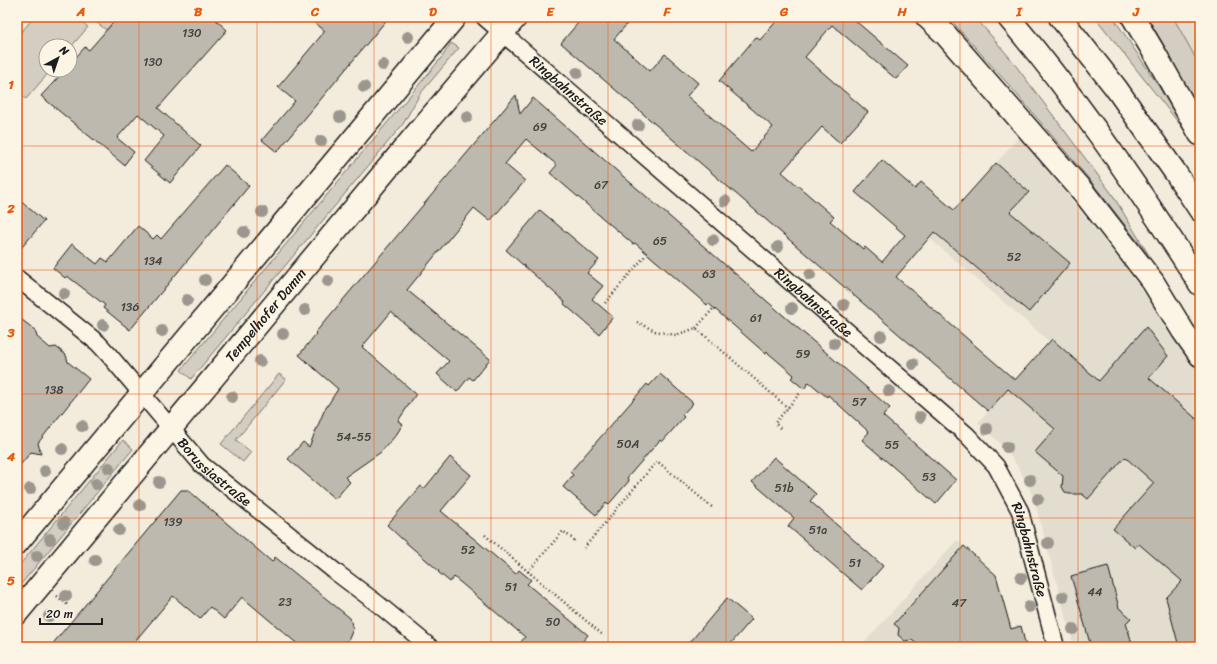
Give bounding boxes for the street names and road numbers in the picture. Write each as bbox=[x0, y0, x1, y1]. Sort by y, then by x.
street label: Ringbahnstraße bbox=[523, 49, 614, 132]
street label: Ringbahnstraße bbox=[768, 261, 859, 344]
street label: Tempelhofer Damm bbox=[218, 262, 313, 368]
street label: Borussiastraße bbox=[171, 432, 258, 513]
street label: Ringbahnstraße bbox=[1005, 497, 1055, 600]

